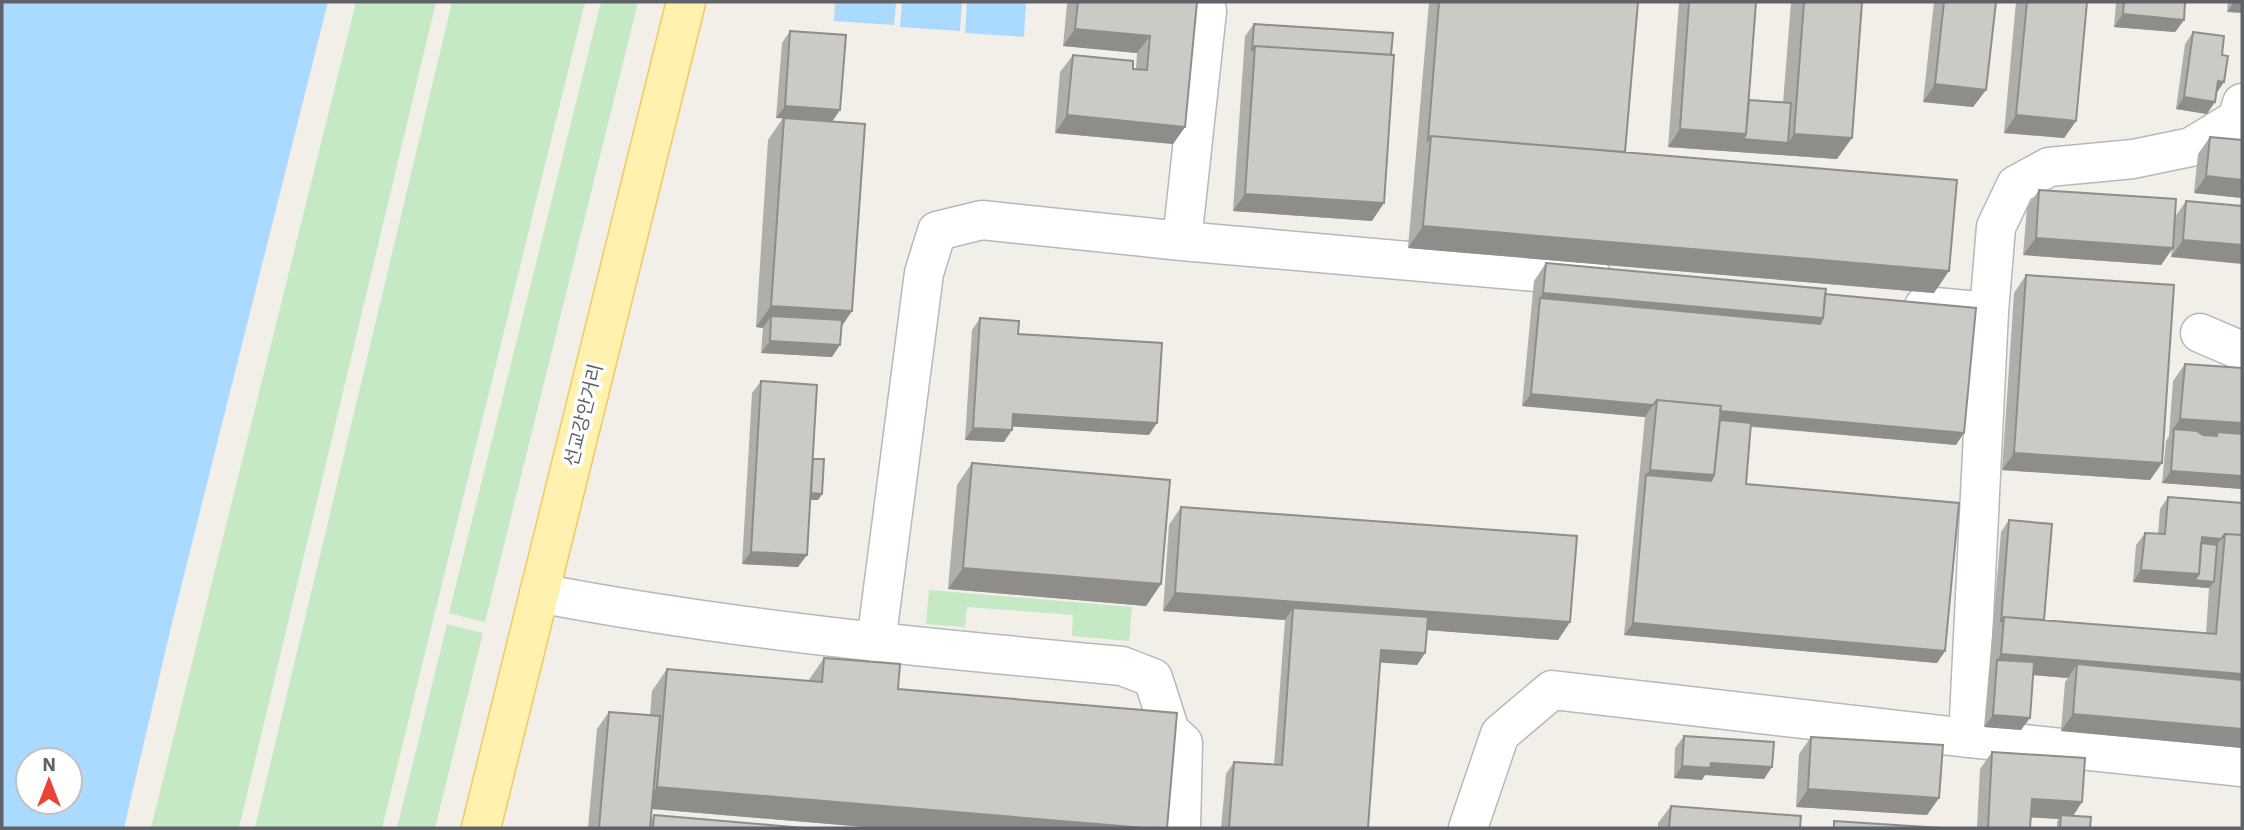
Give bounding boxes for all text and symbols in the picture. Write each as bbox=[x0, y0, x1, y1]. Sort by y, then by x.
street label: 선교강안거리 bbox=[559, 361, 607, 469]
north arrow bbox=[14, 746, 84, 816]
text: N bbox=[42, 752, 56, 776]

